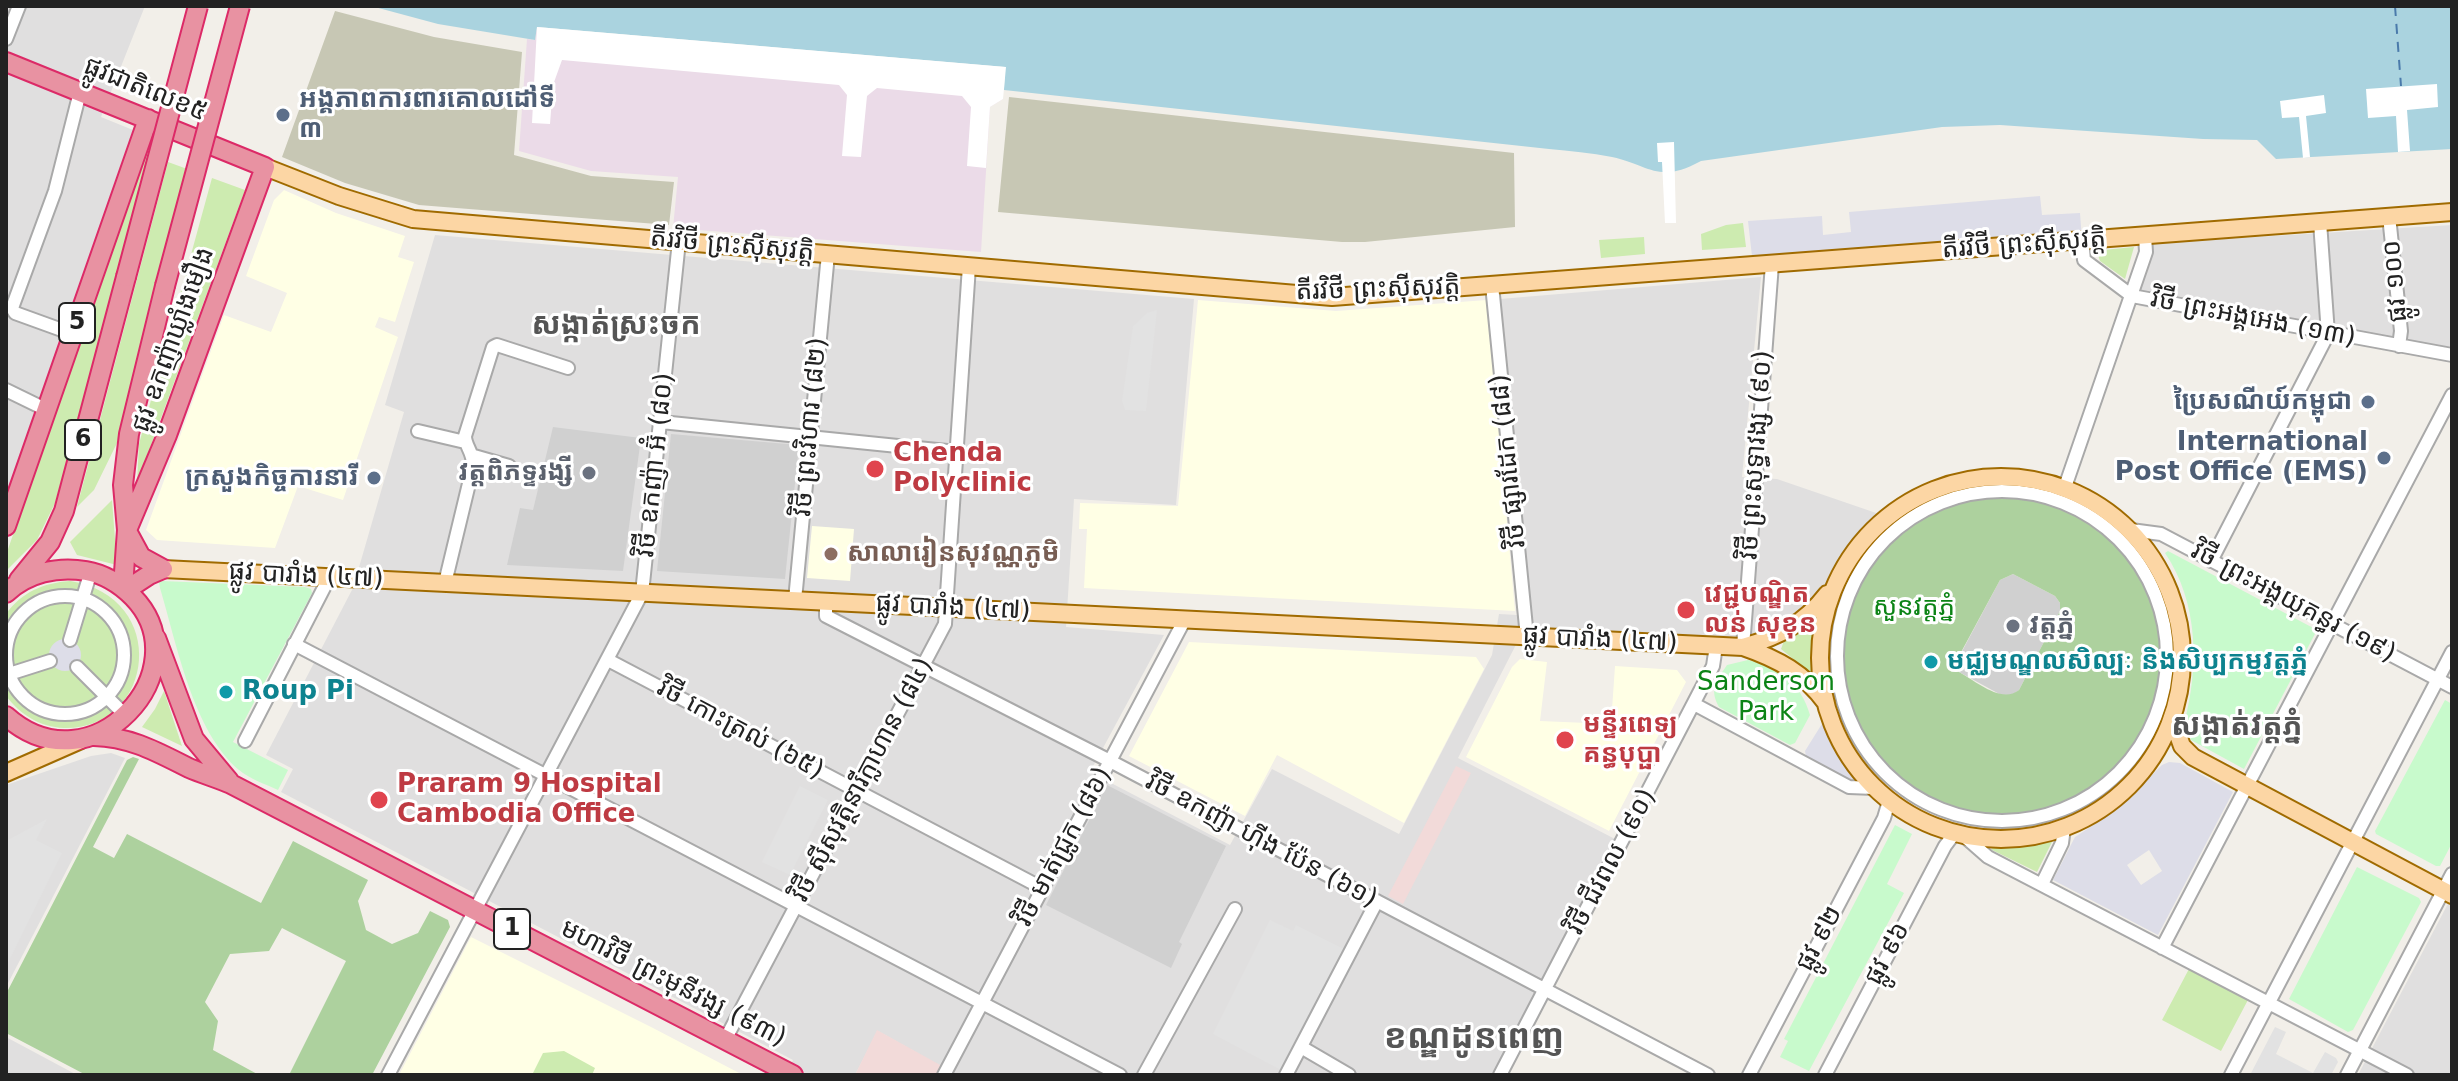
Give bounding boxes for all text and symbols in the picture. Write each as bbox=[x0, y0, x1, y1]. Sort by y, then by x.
street label: ផ្លូវជាតិលេខ៥ bbox=[79, 51, 211, 129]
place label: អង្គភាពការពារគោលដៅទី ៣ bbox=[299, 84, 555, 146]
marker: អង្គភាពការពារគោលដៅទី ៣ bbox=[274, 106, 292, 124]
street label: តីរវិថី ព្រះស៊ីសុវត្តិ bbox=[649, 223, 815, 269]
street label: តីរវិថី ព្រះស៊ីសុវត្តិ bbox=[1941, 224, 2107, 266]
street label: ផ្លូវ ១០០ bbox=[2377, 238, 2415, 324]
street label: ផ្លូវ ឧកញ៉ាឃ្លាំងមឿង bbox=[126, 243, 222, 437]
street label: តីរវិថី ព្រះស៊ីសុវត្តិ bbox=[1295, 272, 1461, 308]
street label: វិថី ព្រះអង្គអេង (១៣) bbox=[2148, 284, 2358, 354]
road number: 5 bbox=[59, 303, 95, 343]
district label: សង្កាត់ស្រះចក bbox=[531, 308, 701, 344]
street label: វិថី ព្រះវិហារ (៨២) bbox=[788, 336, 834, 518]
street label: វិថី ព្រះសុទ្ធាវង្ស (៩០) bbox=[1734, 349, 1780, 561]
street label: វិថី ឧកញ៉ា អ៊ំ (៨០) bbox=[631, 371, 681, 559]
street label: វិថី ផ្សារដែក (៨៨) bbox=[1484, 373, 1534, 549]
place label: ប្រៃសណីយ៍កម្ពុជា bbox=[2173, 386, 2352, 418]
marker: ប្រៃសណីយ៍កម្ពុជា bbox=[2359, 393, 2377, 411]
road number: 6 bbox=[65, 420, 101, 460]
place label: International Post Office (EMS) bbox=[2115, 427, 2368, 488]
place label: Chenda Polyclinic bbox=[893, 438, 1032, 500]
marker: International Post Office (EMS) bbox=[2375, 449, 2393, 467]
place label: វត្តពិភទ្ទរង្សី bbox=[458, 457, 573, 489]
marker: Chenda Polyclinic bbox=[864, 458, 886, 480]
place label: ក្រសួងកិច្ចការនារី bbox=[185, 462, 358, 494]
marker: វត្តពិភទ្ទរង្សី bbox=[580, 464, 598, 482]
marker: ក្រសួងកិច្ចការនារី bbox=[365, 469, 383, 487]
street label: វិថី ព្រះអង្គយុគន្ធរ (១៩) bbox=[2185, 536, 2401, 670]
place label: សាលារៀនសុវណ្ណភូមិ bbox=[847, 538, 1060, 570]
marker: សាលារៀនសុវណ្ណភូមិ bbox=[822, 545, 840, 563]
street label: ផ្លូវ បារាំង (៤៧) bbox=[228, 556, 384, 596]
place label: វេជ្ជបណ្ឌិត លន់ សុខុន bbox=[1704, 579, 1816, 640]
street label: ផ្លូវ បារាំង (៤៧) bbox=[875, 588, 1031, 628]
park label: សួនវត្ដភ្នំ bbox=[1873, 592, 1955, 624]
marker: វេជ្ជបណ្ឌិត លន់ សុខុន bbox=[1675, 599, 1697, 621]
place label: វត្ដភ្នំ bbox=[2029, 610, 2074, 642]
marker: វត្ដភ្នំ bbox=[2004, 617, 2022, 635]
street label: ផ្លូវ បារាំង (៤៧) bbox=[1522, 620, 1678, 660]
place label: មជ្ឈមណ្ឌលសិល្បៈ និងសិប្បកម្មវត្តភ្នំ bbox=[1947, 646, 2308, 678]
street label: វិថី ស៊ីសុវត្ថិនារីក្លាហាន (៨៤) bbox=[785, 653, 941, 907]
marker: មជ្ឈមណ្ឌលសិល្បៈ និងសិប្បកម្មវត្តភ្នំ bbox=[1922, 653, 1940, 671]
park label: Sanderson Park bbox=[1697, 667, 1835, 728]
street label: វិថី កោះត្រល់ (៦៥) bbox=[651, 673, 829, 787]
place label: Roup Pi bbox=[242, 676, 354, 708]
marker: Roup Pi bbox=[217, 683, 235, 701]
place label: មន្ទីរពេទ្យ គន្ធបុប្ផា bbox=[1583, 709, 1678, 770]
district label: សង្កាត់វត្តភ្នំ bbox=[2171, 709, 2303, 745]
marker: មន្ទីរពេទ្យ គន្ធបុប្ផា bbox=[1554, 729, 1576, 751]
street label: វិថី មាត់ជ្រូក (៨៦) bbox=[1009, 762, 1119, 932]
street label: វិថី ឧកញ៉ា ហ៊ីង ប៉ែន (៦១) bbox=[1140, 767, 1382, 915]
place label: Praram 9 Hospital Cambodia Office bbox=[397, 769, 662, 830]
street label: វិថី ជីវពល (៩០) bbox=[1561, 784, 1663, 940]
marker: Praram 9 Hospital Cambodia Office bbox=[368, 789, 390, 811]
street label: ផ្លូវ ៩២ bbox=[1790, 901, 1850, 977]
road number: 1 bbox=[494, 909, 530, 949]
street label: មហាវិថី ព្រះមុនីវង្ស (៩៣) bbox=[555, 914, 791, 1054]
street label: ផ្លូវ ៩៦ bbox=[1859, 917, 1917, 991]
district label: ខណ្ឌដូនពេញ bbox=[1384, 1019, 1564, 1059]

